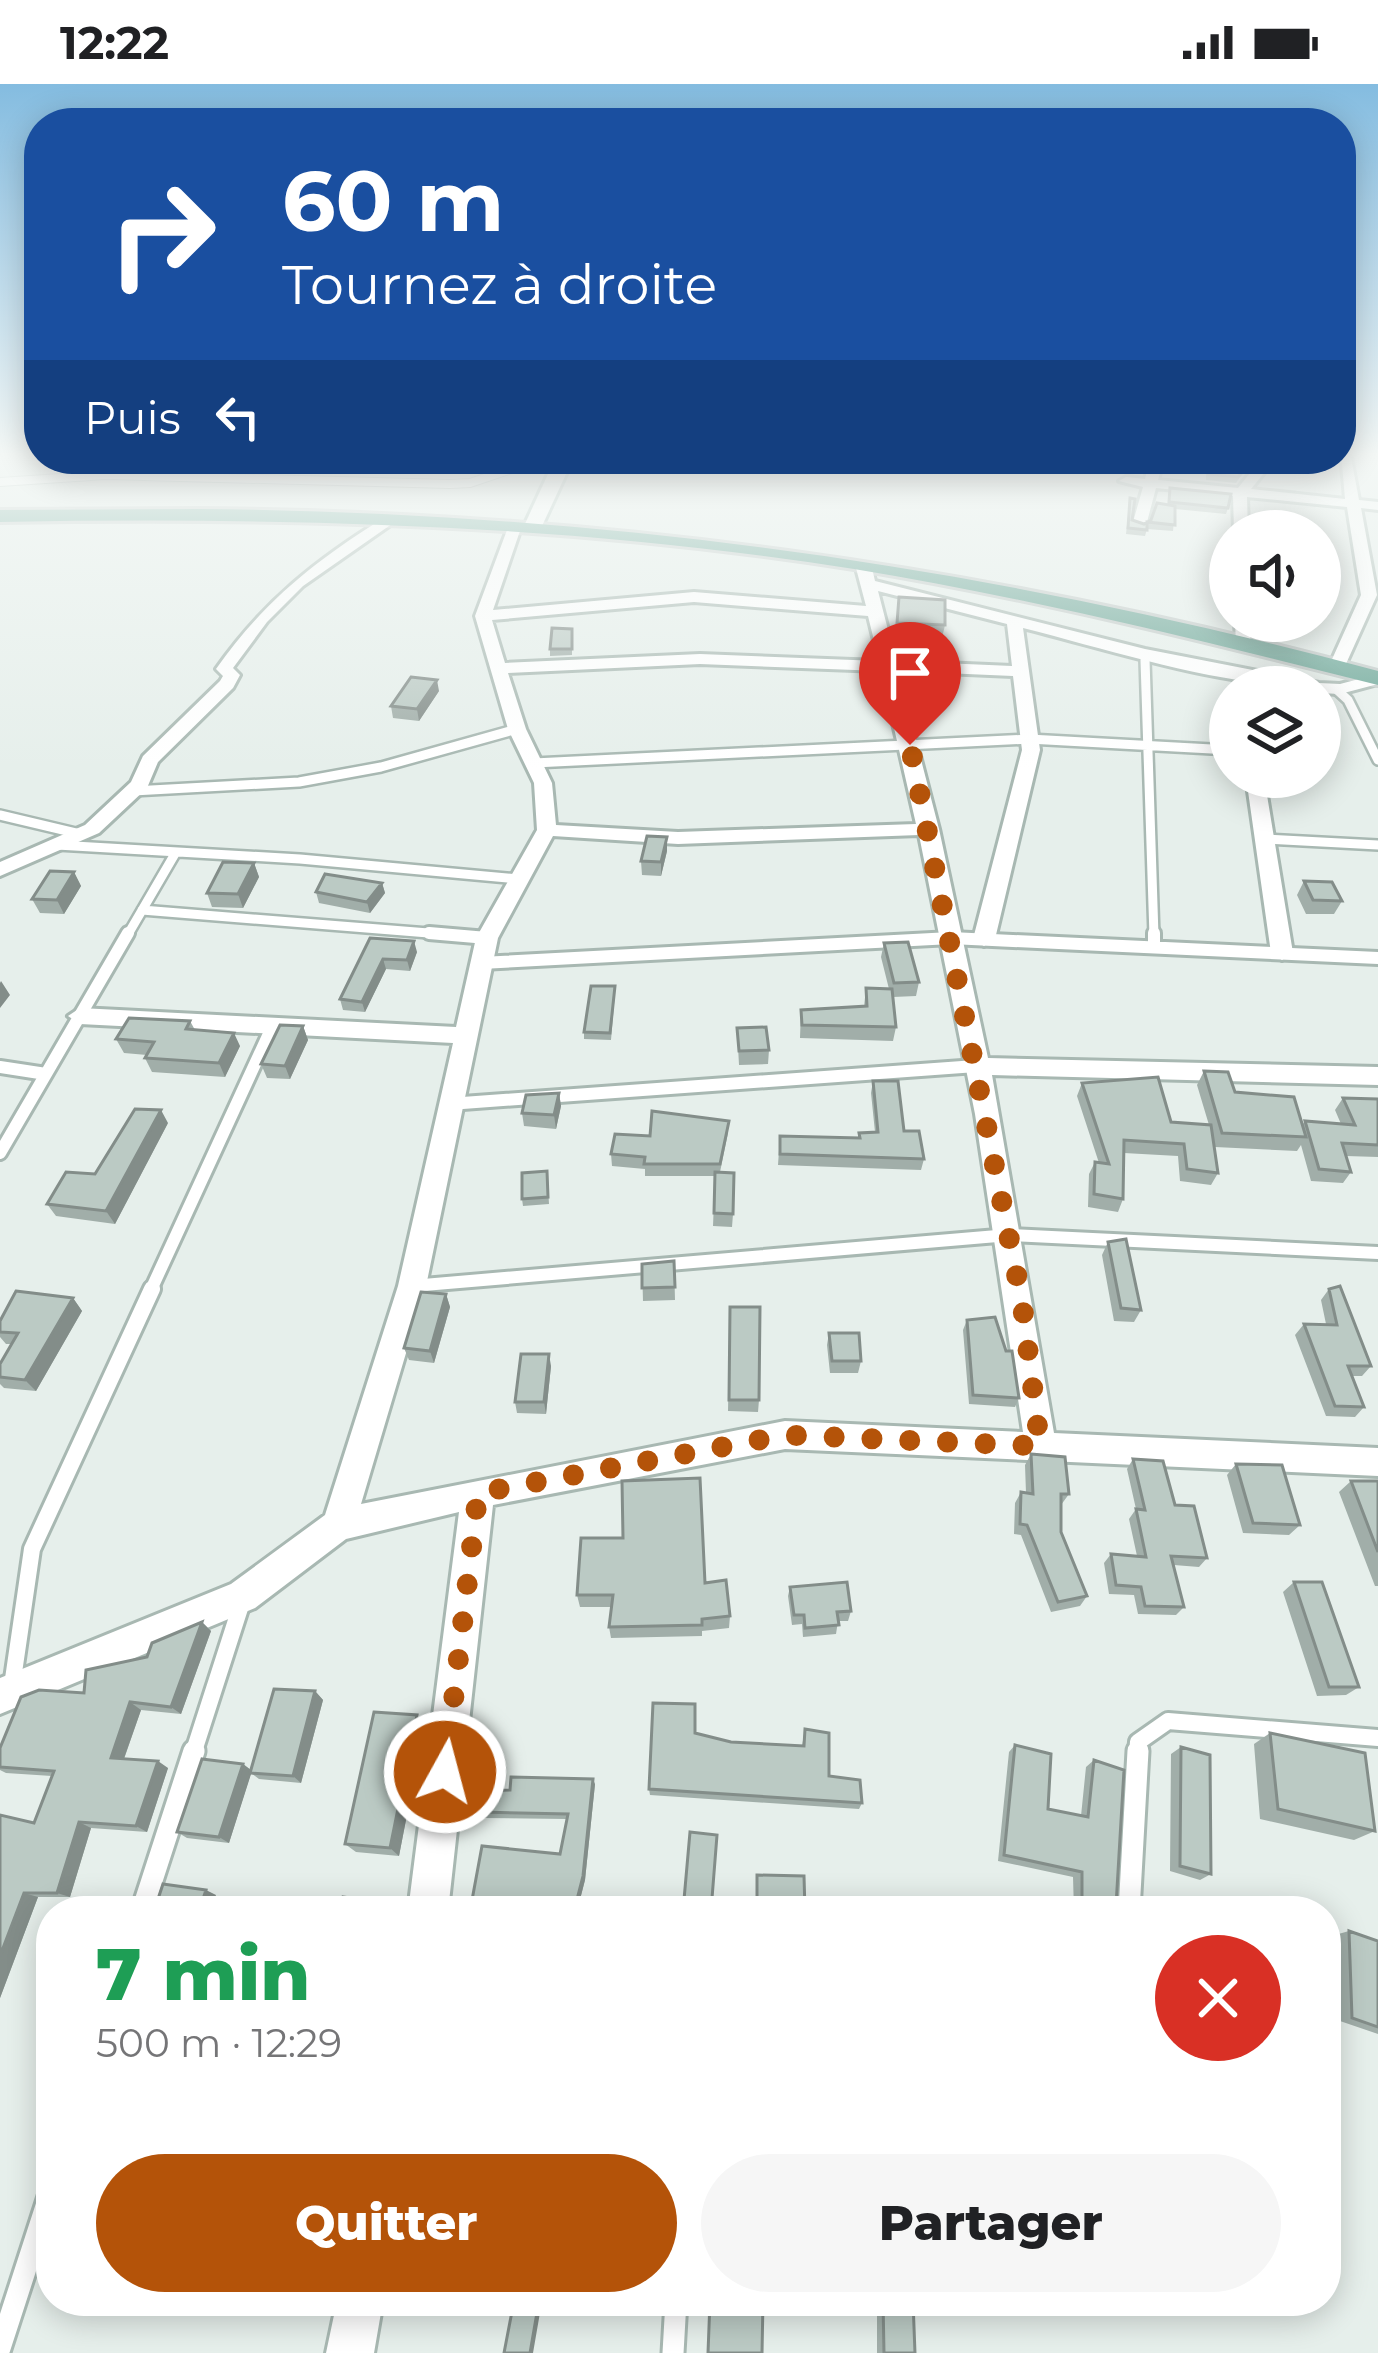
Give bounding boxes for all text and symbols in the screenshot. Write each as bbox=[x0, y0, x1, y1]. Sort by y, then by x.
text: 12:22 bbox=[60, 15, 169, 70]
text: 60 m bbox=[282, 150, 504, 252]
icon: right bbox=[84, 156, 240, 312]
text: Tournez à droite bbox=[282, 252, 717, 318]
icon: left bbox=[205, 384, 271, 450]
text: Puis bbox=[84, 390, 181, 445]
map controls bbox=[1209, 510, 1341, 798]
button: sound bbox=[1209, 510, 1341, 642]
pin bbox=[859, 622, 961, 745]
icon: arrive bbox=[877, 640, 943, 706]
button: layers bbox=[1209, 666, 1341, 798]
position arrow bbox=[382, 1709, 508, 1835]
text: 7 min bbox=[96, 1930, 310, 2018]
button: close bbox=[1155, 1935, 1281, 2061]
text: 500 m · 12:29 bbox=[96, 2019, 342, 2067]
button: Quitter bbox=[96, 2154, 677, 2292]
button: Partager bbox=[701, 2154, 1281, 2292]

